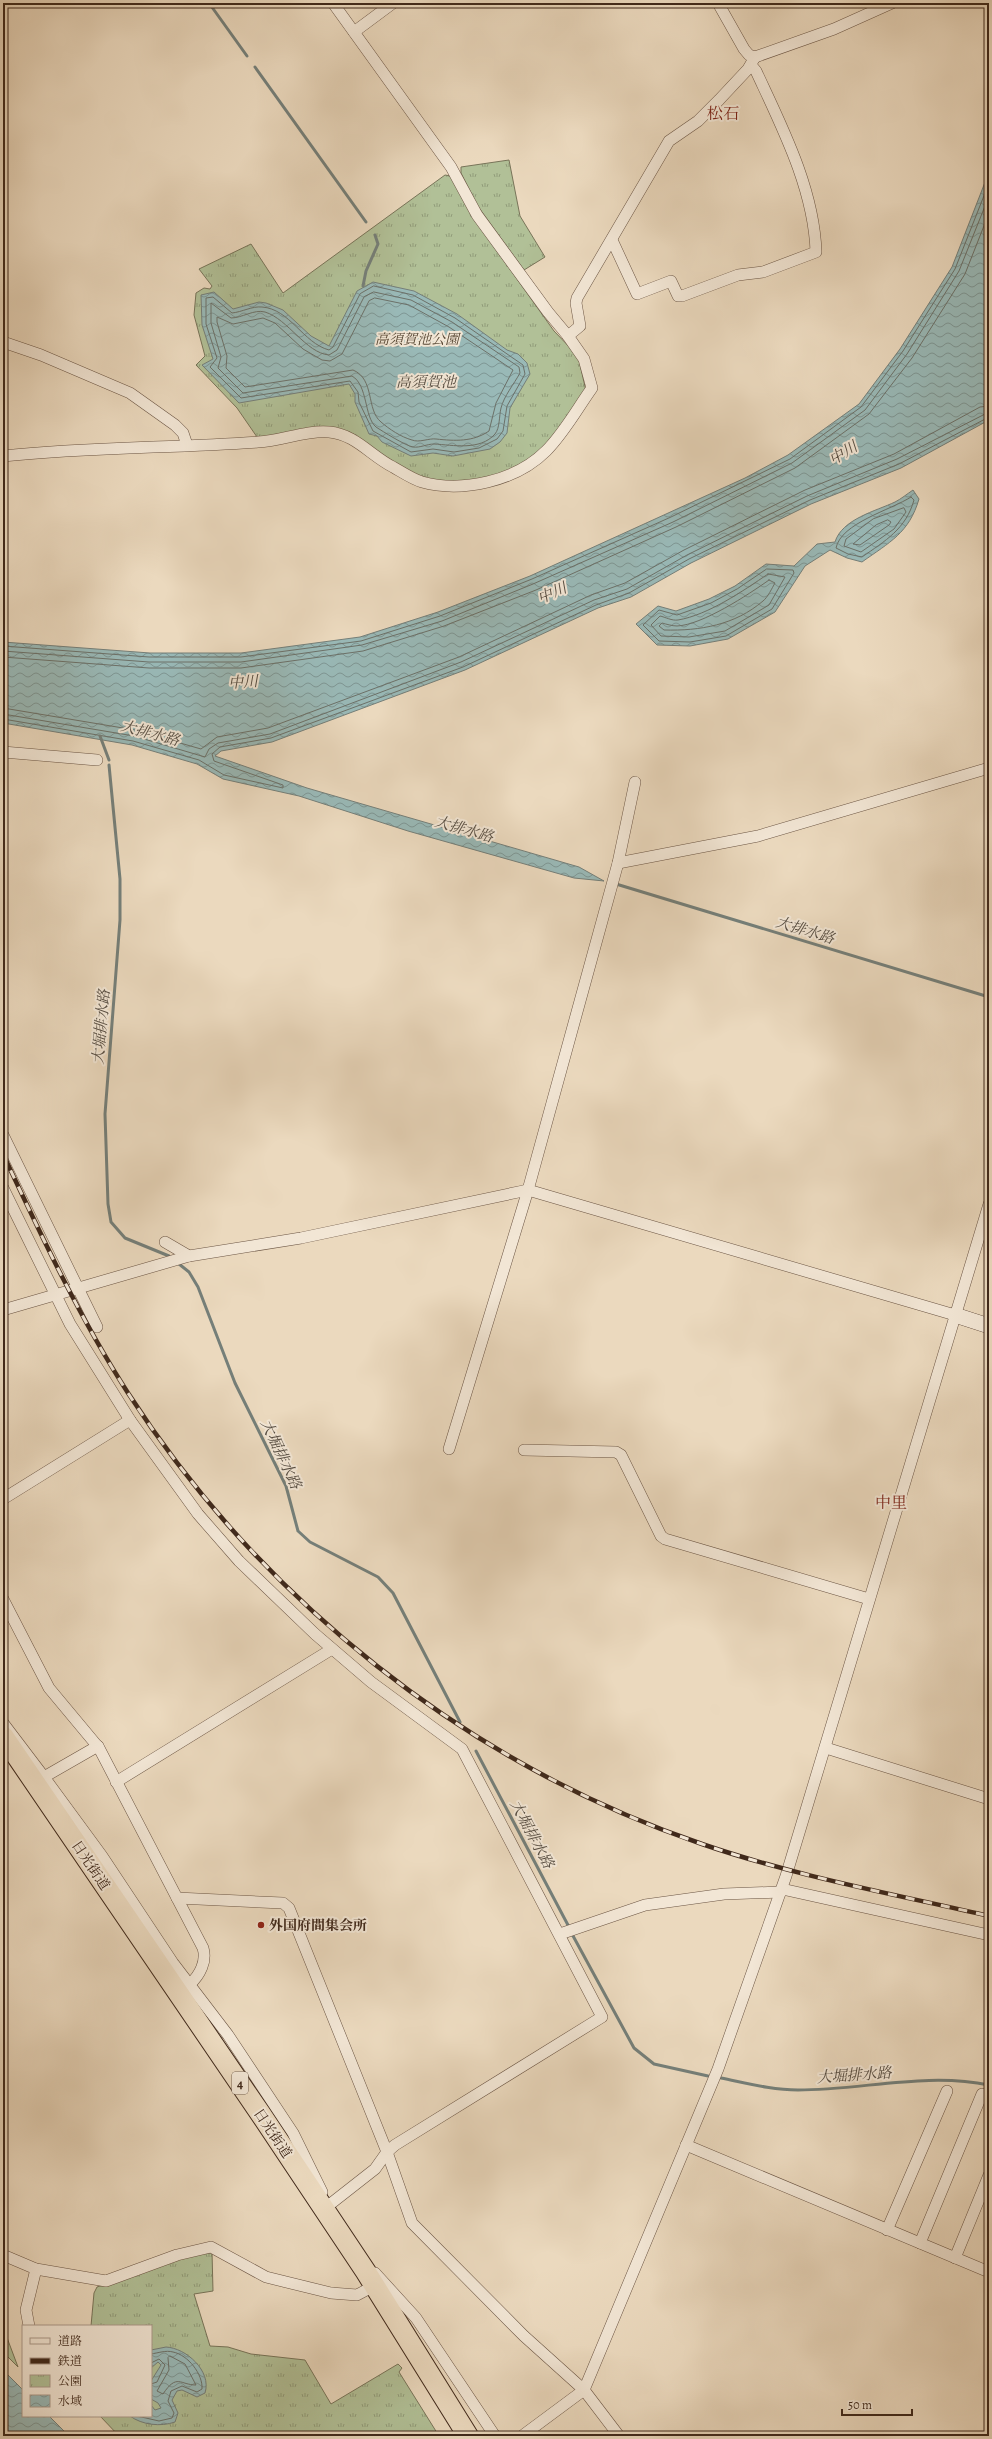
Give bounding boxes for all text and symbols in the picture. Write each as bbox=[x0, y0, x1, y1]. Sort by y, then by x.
district label: 松石 bbox=[707, 103, 739, 125]
park label: 高須賀池公園 bbox=[375, 330, 461, 349]
water label: 高須賀池 bbox=[396, 372, 458, 392]
water label: 中川 bbox=[825, 436, 863, 469]
water label: 中川 bbox=[534, 577, 572, 608]
water label: 中川 bbox=[227, 671, 261, 693]
water label: 大排水路 bbox=[118, 716, 183, 751]
water label: 大排水路 bbox=[432, 811, 497, 847]
water label: 大排水路 bbox=[773, 912, 838, 949]
water label: 大堀排水路 bbox=[88, 988, 114, 1065]
water label: 大堀排水路 bbox=[256, 1416, 306, 1493]
district label: 中里 bbox=[875, 1492, 907, 1514]
water label: 大堀排水路 bbox=[506, 1796, 559, 1873]
street label: 日光街道 bbox=[67, 1837, 114, 1894]
place label: 外国府間集会所 bbox=[269, 1916, 367, 1935]
marker: 外国府間集会所 bbox=[256, 1920, 266, 1930]
water label: 大堀排水路 bbox=[816, 2062, 893, 2088]
road number: 4 bbox=[232, 2072, 248, 2094]
street label: 日光街道 bbox=[249, 2105, 296, 2162]
legend bbox=[22, 2325, 152, 2417]
text: 道路 bbox=[58, 2333, 82, 2349]
text: 鉄道 bbox=[57, 2353, 82, 2369]
text: 公園 bbox=[58, 2373, 82, 2389]
scale bar bbox=[842, 2391, 912, 2417]
text: 水域 bbox=[58, 2393, 82, 2409]
text: 50 m bbox=[848, 2397, 872, 2413]

